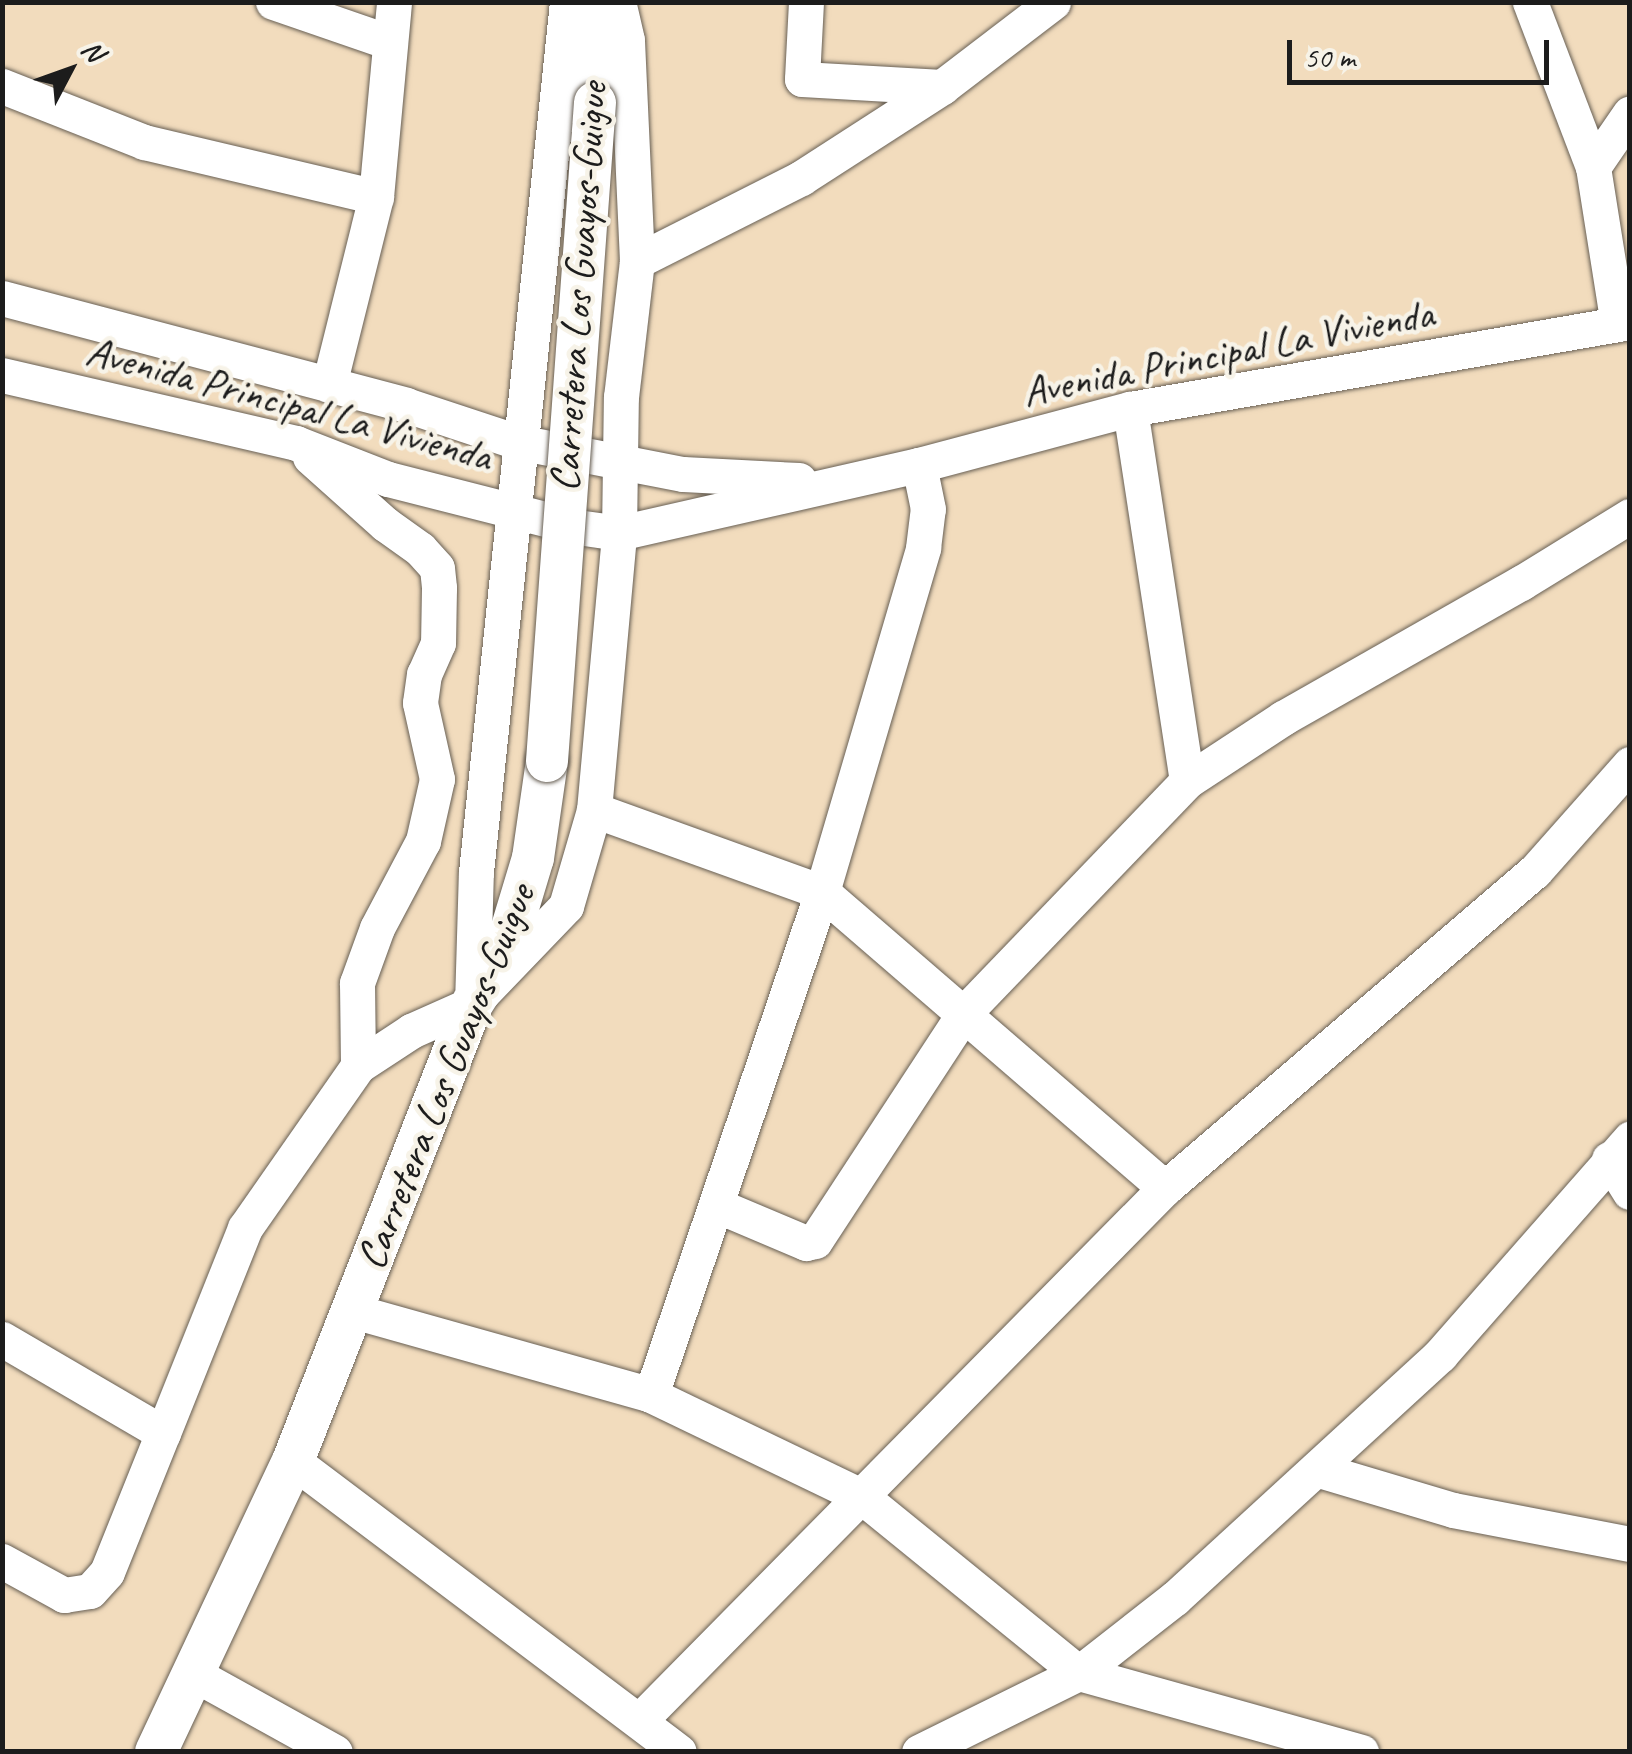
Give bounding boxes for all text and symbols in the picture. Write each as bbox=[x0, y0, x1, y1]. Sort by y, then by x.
north arrow bbox=[20, 20, 120, 120]
scale bar bbox=[1292, 20, 1554, 82]
text: N bbox=[74, 32, 112, 68]
text: 50 m bbox=[1304, 38, 1355, 76]
street label: Carretera Los Guayos-Guigue bbox=[540, 82, 618, 492]
street label: Avenida Principal La Vivienda bbox=[1018, 288, 1438, 418]
street label: Avenida Principal La Vivienda bbox=[80, 325, 498, 483]
street label: Carretera Los Guayos-Guigue bbox=[346, 878, 546, 1276]

